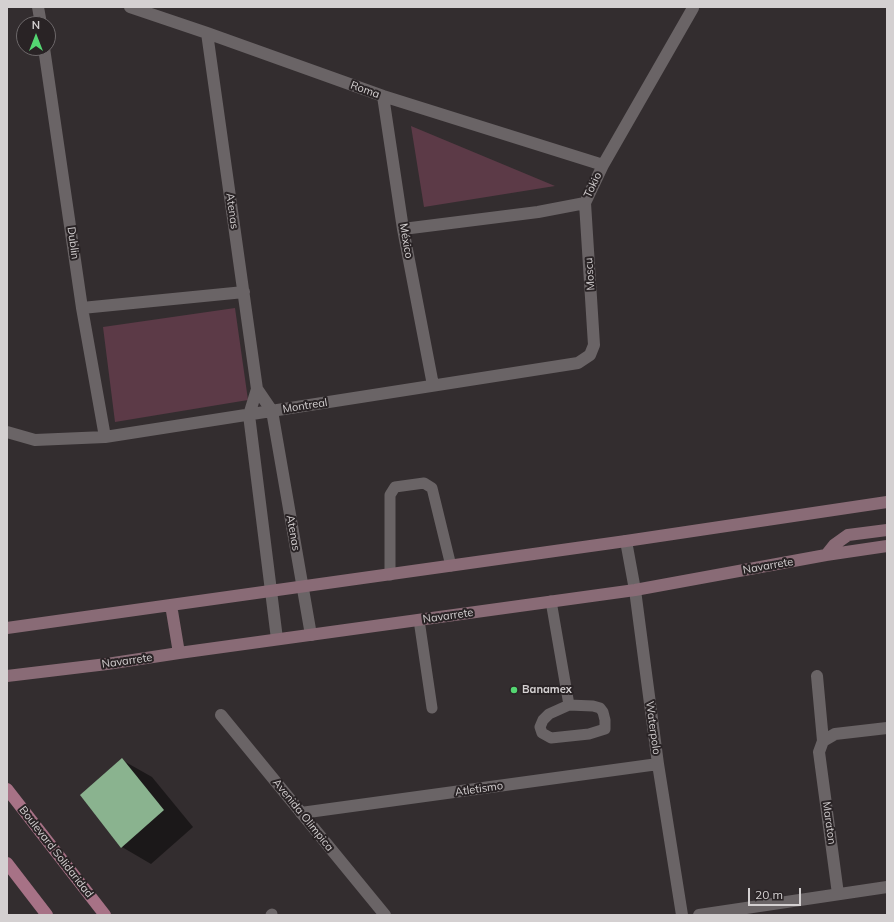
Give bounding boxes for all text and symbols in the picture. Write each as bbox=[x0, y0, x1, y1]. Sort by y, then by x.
north arrow bbox=[16, 16, 56, 56]
text: N bbox=[32, 18, 40, 32]
street label: Roma bbox=[349, 79, 381, 101]
street label: Tokio bbox=[581, 170, 605, 200]
street label: Atenas bbox=[223, 192, 241, 230]
street label: México bbox=[396, 222, 416, 260]
street label: Dublin bbox=[64, 226, 82, 260]
street label: Moscu bbox=[582, 257, 598, 291]
street label: Montreal bbox=[282, 396, 328, 416]
street label: Atenas bbox=[283, 514, 303, 552]
street label: Navarrete bbox=[742, 555, 794, 577]
street label: Navarrete bbox=[422, 606, 474, 626]
street label: Navarrete bbox=[101, 651, 153, 671]
place label: Banamex bbox=[522, 683, 572, 697]
marker: Banamex bbox=[509, 685, 519, 695]
street label: Waterpolo bbox=[643, 700, 663, 756]
street label: Avenida Olimpica bbox=[270, 776, 336, 854]
street label: Atletismo bbox=[454, 779, 504, 799]
street label: Maraton bbox=[819, 801, 839, 845]
street label: Boulevard Solidaridad bbox=[16, 804, 96, 900]
scale bar bbox=[750, 880, 803, 906]
text: 20 m bbox=[755, 887, 783, 902]

